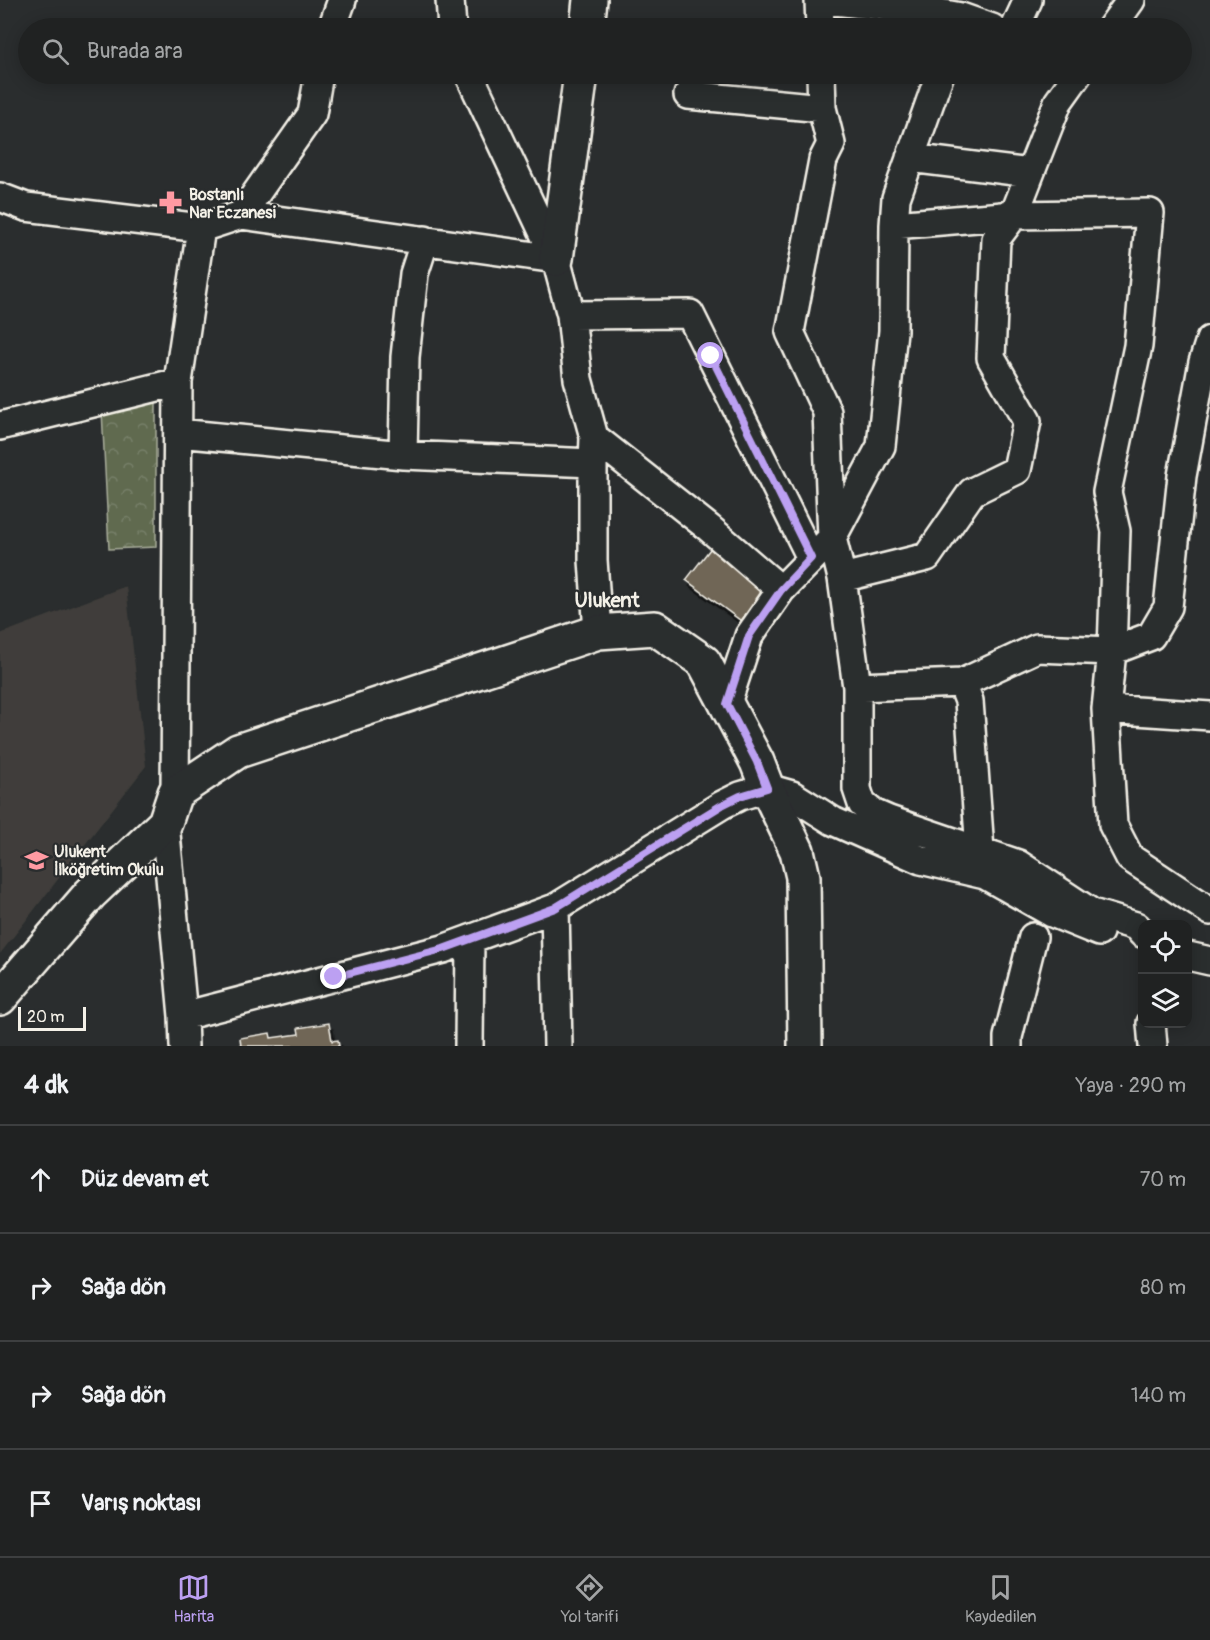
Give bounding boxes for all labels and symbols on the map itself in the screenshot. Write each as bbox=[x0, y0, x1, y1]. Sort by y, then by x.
place label: Bostanlı Nar Eczanesi bbox=[189, 185, 276, 223]
pharmacy icon: Bostanlı Nar Eczanesi bbox=[158, 190, 184, 216]
route start bbox=[697, 342, 723, 368]
district label: Ulukent bbox=[574, 588, 640, 613]
place label: Ulukent İlköğretim Okulu bbox=[54, 842, 164, 880]
school or university icon: Ulukent İlköğretim Okulu bbox=[23, 847, 49, 873]
route end bbox=[320, 963, 346, 989]
scale bar bbox=[18, 1004, 86, 1032]

